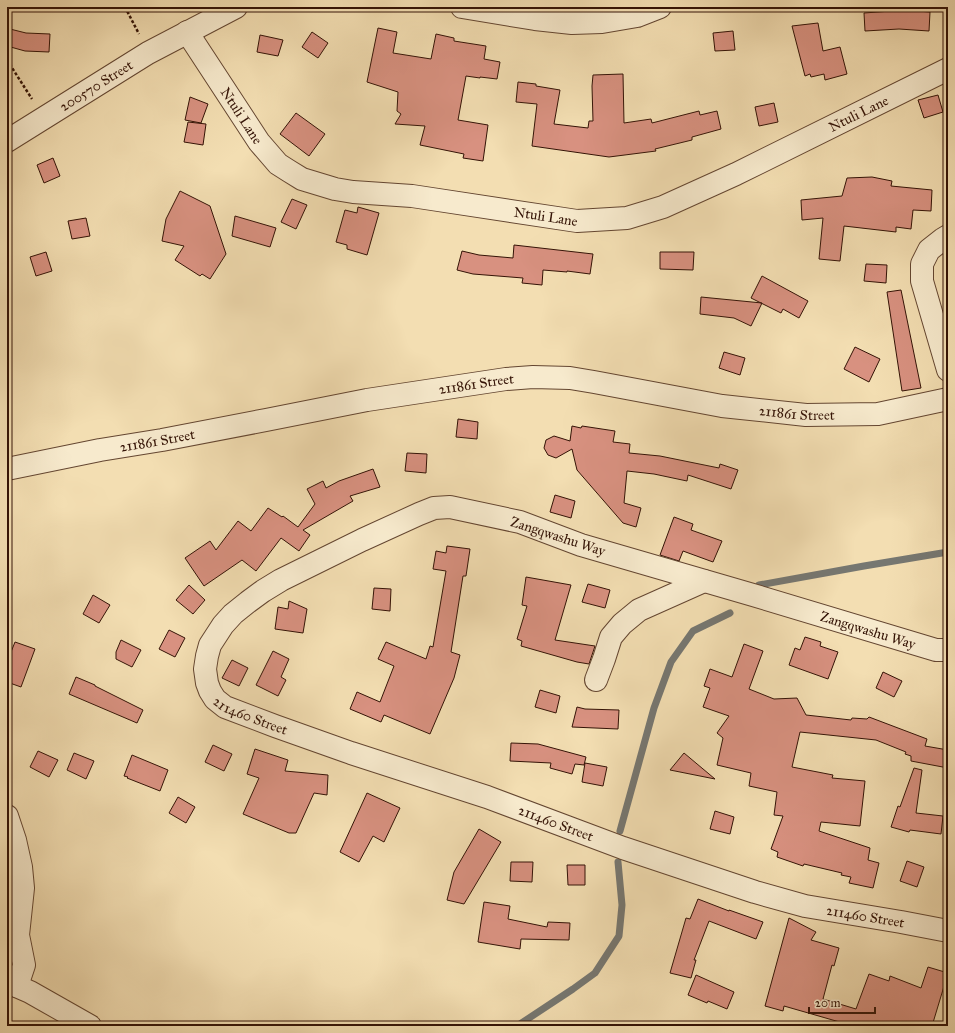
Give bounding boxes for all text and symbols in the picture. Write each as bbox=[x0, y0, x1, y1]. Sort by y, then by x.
street label: 200570 Street bbox=[57, 57, 136, 115]
street label: Ntuli Lane bbox=[217, 84, 266, 148]
street label: Ntuli Lane bbox=[826, 92, 891, 136]
street label: Ntuli Lane bbox=[513, 204, 579, 230]
street label: 211861 Street bbox=[437, 370, 514, 398]
street label: 211861 Street bbox=[758, 402, 835, 424]
street label: 211861 Street bbox=[119, 426, 196, 456]
street label: Zangqwashu Way bbox=[508, 513, 608, 561]
street label: Zangqwashu Way bbox=[818, 608, 918, 654]
street label: 211460 Street bbox=[209, 693, 290, 739]
street label: 211460 Street bbox=[516, 802, 596, 845]
street label: 211460 Street bbox=[825, 902, 906, 932]
scale bar bbox=[809, 989, 875, 1015]
text: 20 m bbox=[815, 996, 841, 1010]

